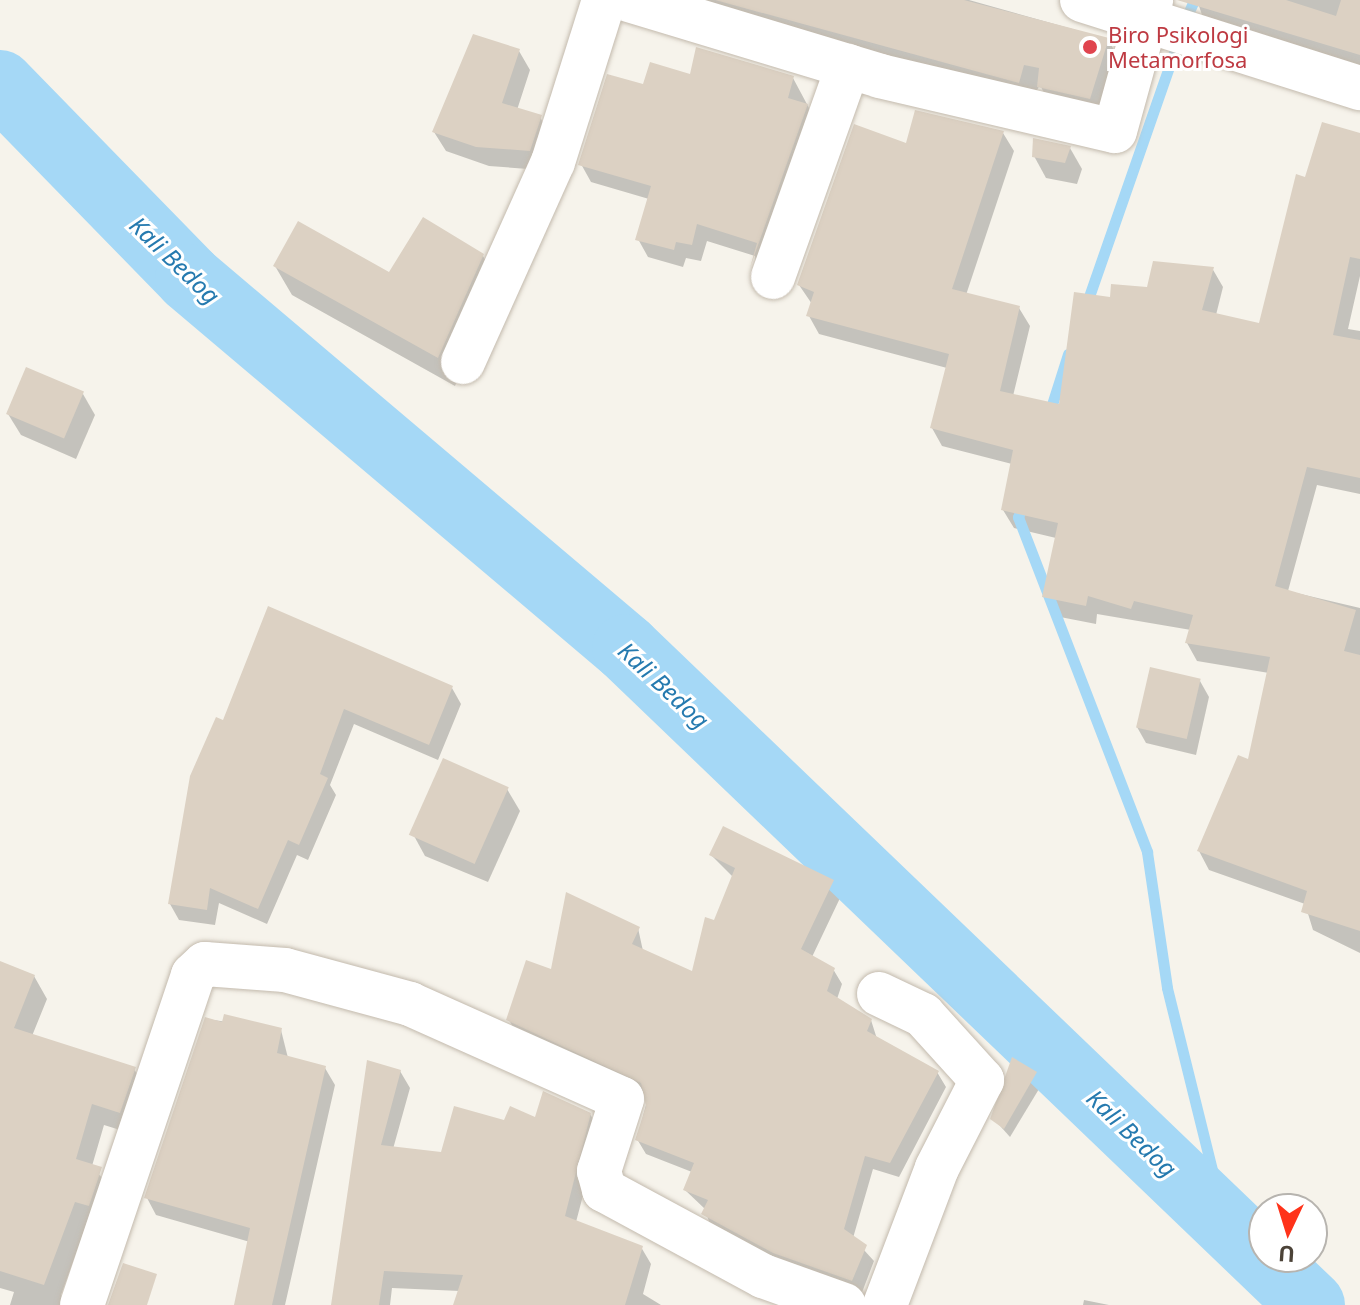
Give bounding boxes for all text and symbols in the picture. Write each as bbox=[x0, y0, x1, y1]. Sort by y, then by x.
place label: Biro Psikologi Metamorfosa bbox=[1108, 21, 1248, 72]
marker: Biro Psikologi Metamorfosa bbox=[1079, 36, 1101, 58]
water label: Kali Bedog bbox=[124, 210, 226, 310]
water label: Kali Bedog bbox=[613, 636, 715, 734]
water label: Kali Bedog bbox=[1081, 1083, 1183, 1183]
north arrow bbox=[1248, 1193, 1328, 1273]
text: U bbox=[1277, 1239, 1296, 1270]

